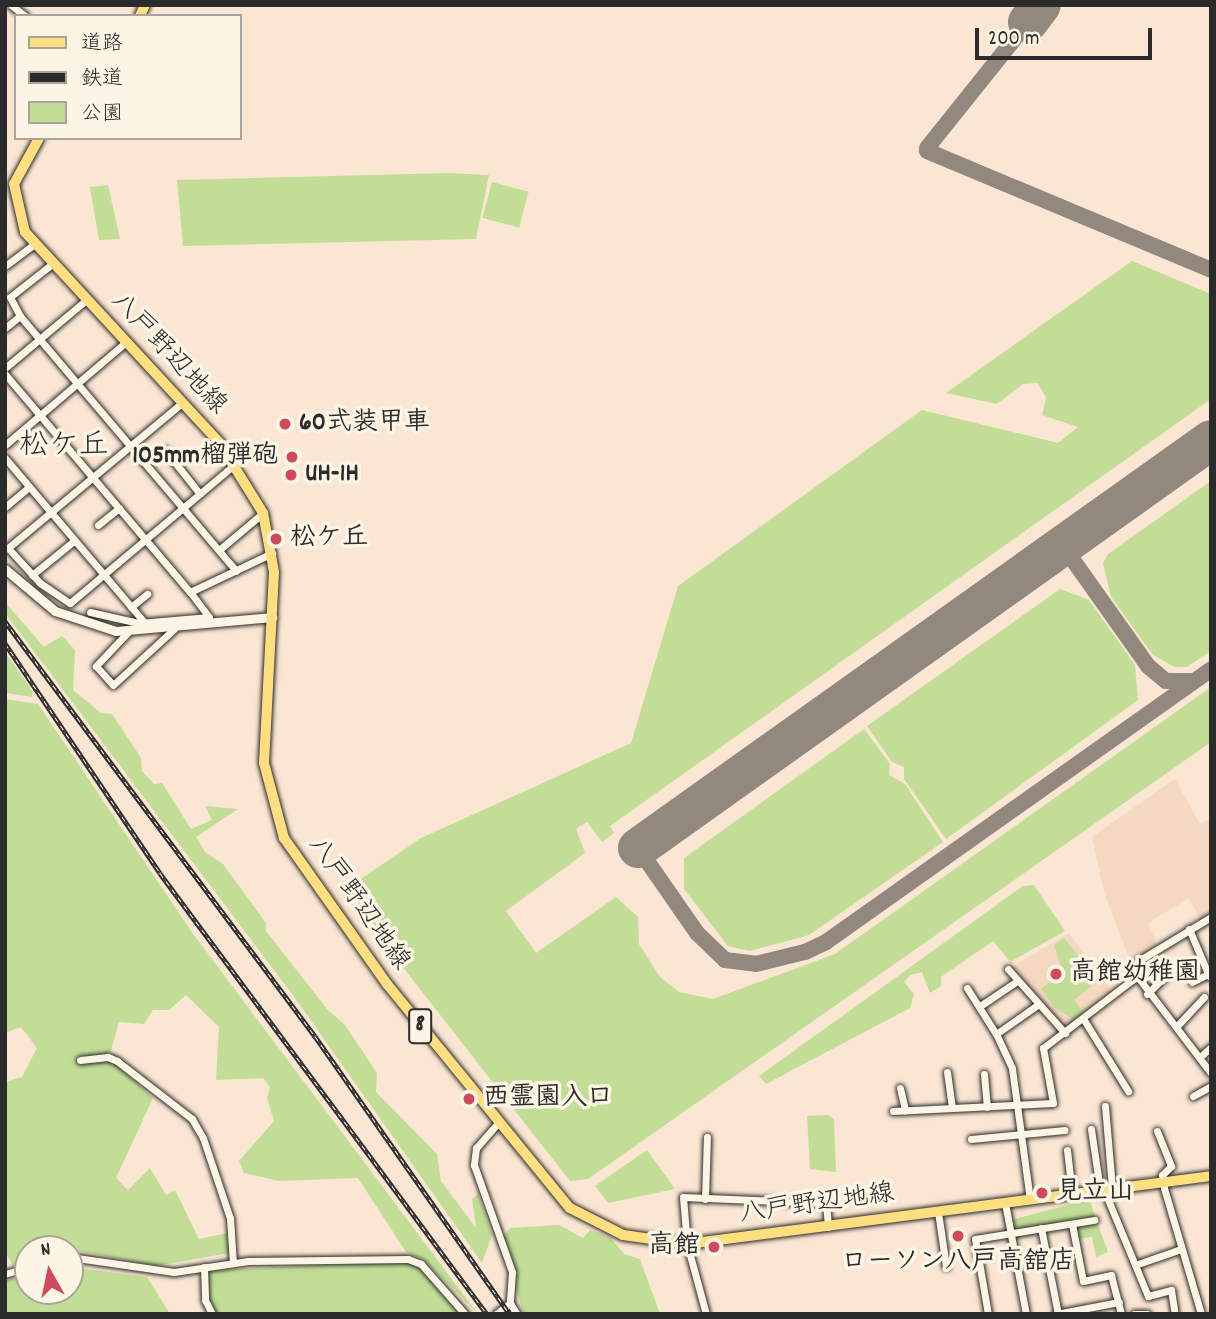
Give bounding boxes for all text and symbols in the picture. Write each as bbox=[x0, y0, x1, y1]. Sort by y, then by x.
legend bbox=[14, 14, 242, 140]
scale bar bbox=[978, 14, 1155, 58]
text: 200 m bbox=[988, 25, 1039, 55]
text: 道路 bbox=[81, 30, 123, 60]
text: 鉄道 bbox=[81, 65, 123, 95]
text: 公園 bbox=[81, 100, 123, 130]
street label: 八戸野辺地線 bbox=[103, 286, 233, 422]
place label: 60式装甲車 bbox=[299, 408, 430, 440]
marker: 60式装甲車 bbox=[277, 416, 293, 432]
district label: 松ケ丘 bbox=[19, 430, 109, 466]
place label: 105mm榴弾砲 bbox=[132, 441, 278, 473]
marker: 105mm榴弾砲 bbox=[284, 449, 300, 465]
place label: UH-1H bbox=[305, 459, 359, 491]
marker: UH-1H bbox=[283, 467, 299, 483]
place label: 松ケ丘 bbox=[290, 523, 368, 555]
marker: 松ケ丘 bbox=[268, 531, 284, 547]
street label: 八戸野辺地線 bbox=[300, 831, 416, 977]
place label: 高館幼稚園 bbox=[1070, 958, 1200, 990]
marker: 高館幼稚園 bbox=[1048, 966, 1064, 982]
road number: 8 bbox=[408, 1006, 432, 1046]
place label: 西霊園入口 bbox=[483, 1083, 613, 1115]
marker: 西霊園入口 bbox=[461, 1091, 477, 1107]
place label: 見立山 bbox=[1056, 1177, 1134, 1209]
street label: 八戸野辺地線 bbox=[738, 1179, 896, 1231]
marker: 見立山 bbox=[1034, 1185, 1050, 1201]
marker: ローソン八戸高舘店 bbox=[950, 1228, 966, 1244]
place label: 高館 bbox=[648, 1231, 700, 1263]
north arrow bbox=[14, 1235, 84, 1305]
text: N bbox=[39, 1237, 53, 1265]
marker: 高館 bbox=[706, 1239, 722, 1255]
place label: ローソン八戸高舘店 bbox=[841, 1247, 1075, 1279]

